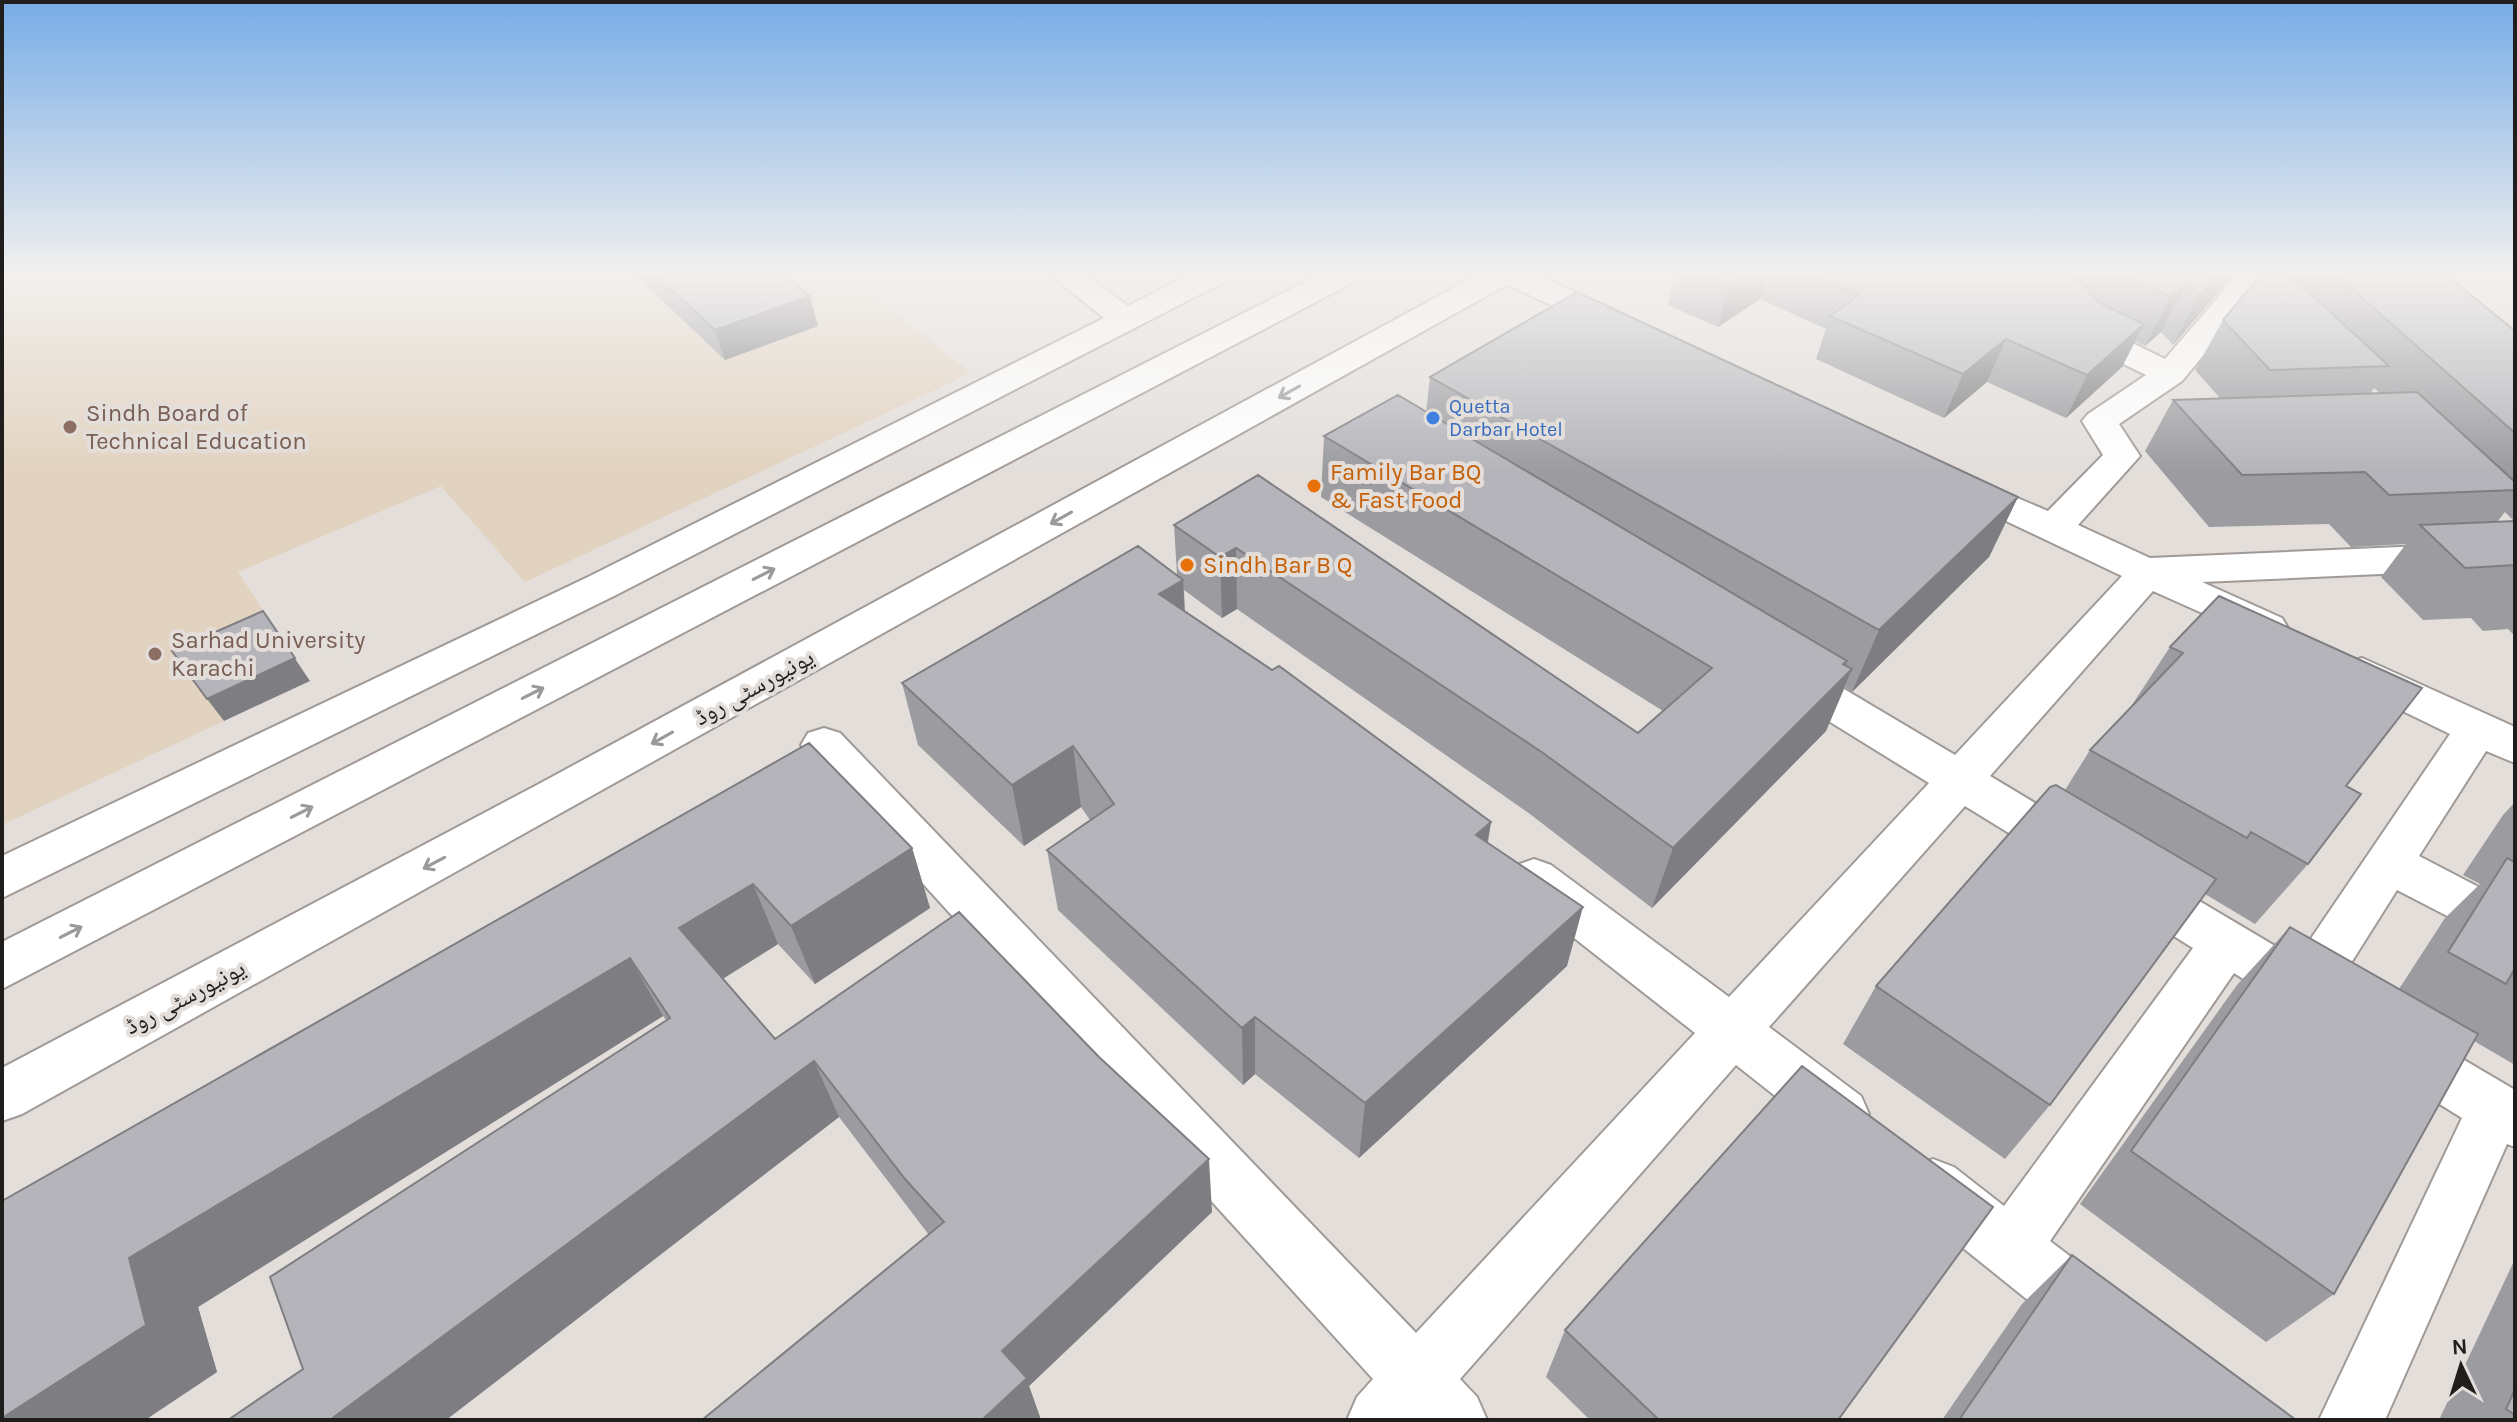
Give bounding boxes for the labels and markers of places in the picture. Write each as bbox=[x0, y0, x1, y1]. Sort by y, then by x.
place label: Quetta Darbar Hotel bbox=[1449, 395, 1563, 441]
place label: Sindh Board of Technical Education bbox=[86, 399, 307, 455]
marker: Quetta Darbar Hotel bbox=[1424, 409, 1442, 427]
marker: Sindh Board of Technical Education bbox=[61, 418, 79, 436]
place label: Family Bar BQ & Fast Food bbox=[1330, 458, 1481, 514]
marker: Family Bar BQ & Fast Food bbox=[1305, 477, 1323, 495]
place label: Sindh Bar B Q bbox=[1203, 551, 1352, 579]
marker: Sindh Bar B Q bbox=[1178, 556, 1196, 574]
place label: Sarhad University Karachi bbox=[171, 626, 365, 682]
marker: Sarhad University Karachi bbox=[146, 645, 164, 663]

